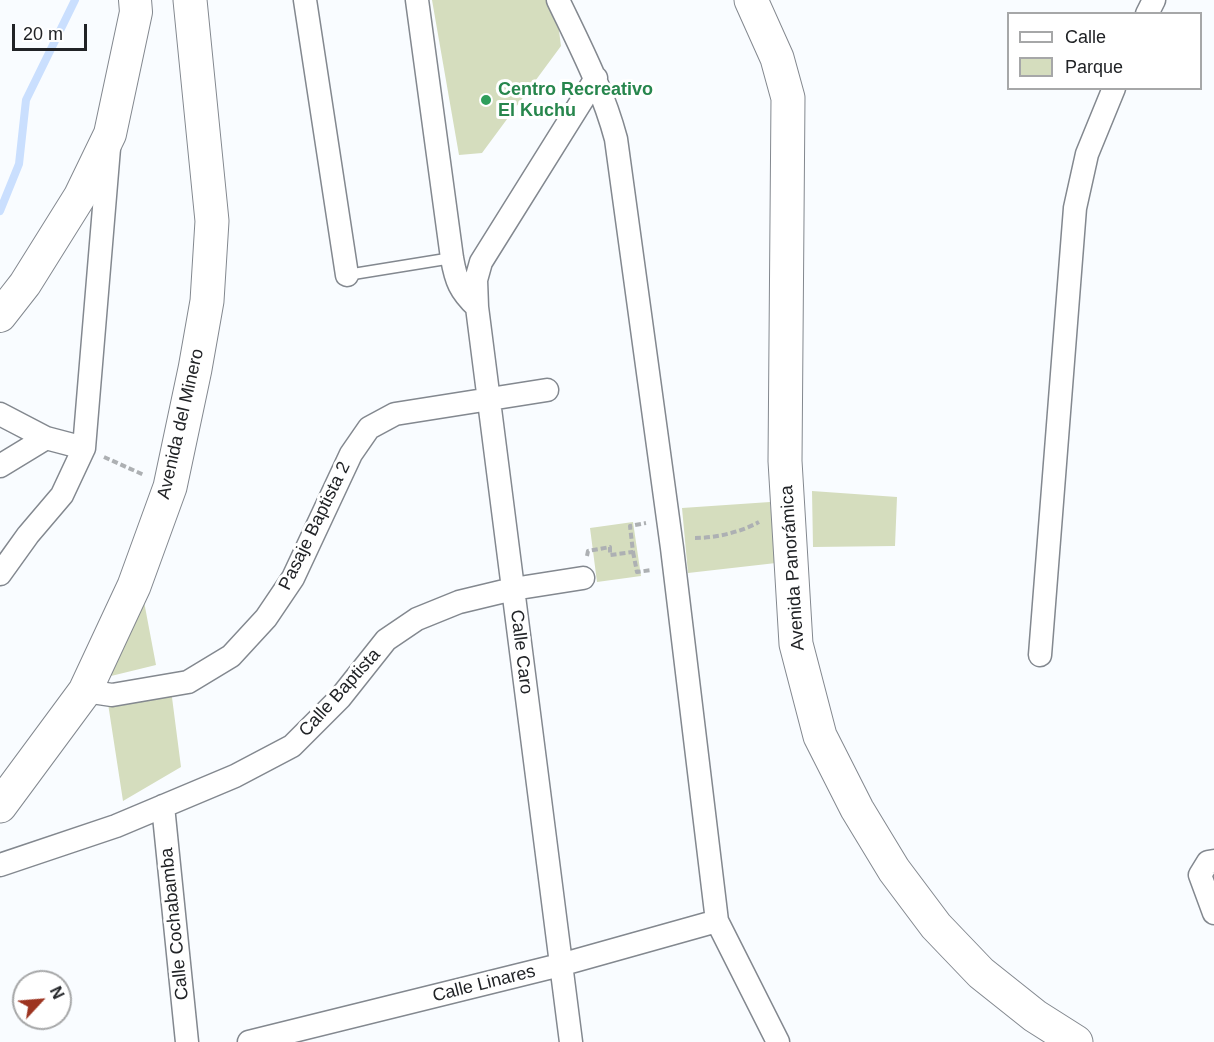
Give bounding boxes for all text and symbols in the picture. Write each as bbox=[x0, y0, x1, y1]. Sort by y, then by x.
scale bar bbox=[15, 12, 90, 50]
legend bbox=[1007, 12, 1202, 90]
text: 20 m bbox=[23, 24, 63, 44]
text: Calle bbox=[1065, 27, 1106, 47]
text: Parque bbox=[1065, 57, 1123, 77]
place label: Centro Recreativo El Kuchu bbox=[498, 79, 653, 122]
marker: Centro Recreativo El Kuchu bbox=[479, 93, 493, 107]
street label: Avenida del Minero bbox=[153, 347, 209, 501]
street label: Pasaje Baptista 2 bbox=[275, 458, 355, 594]
street label: Avenida Panorámica bbox=[776, 485, 810, 651]
street label: Calle Caro bbox=[505, 608, 537, 696]
street label: Calle Baptista bbox=[295, 645, 385, 741]
street label: Calle Cochabamba bbox=[156, 847, 194, 1001]
street label: Calle Linares bbox=[430, 961, 538, 1007]
north arrow bbox=[12, 970, 72, 1030]
text: N bbox=[47, 984, 67, 1002]

